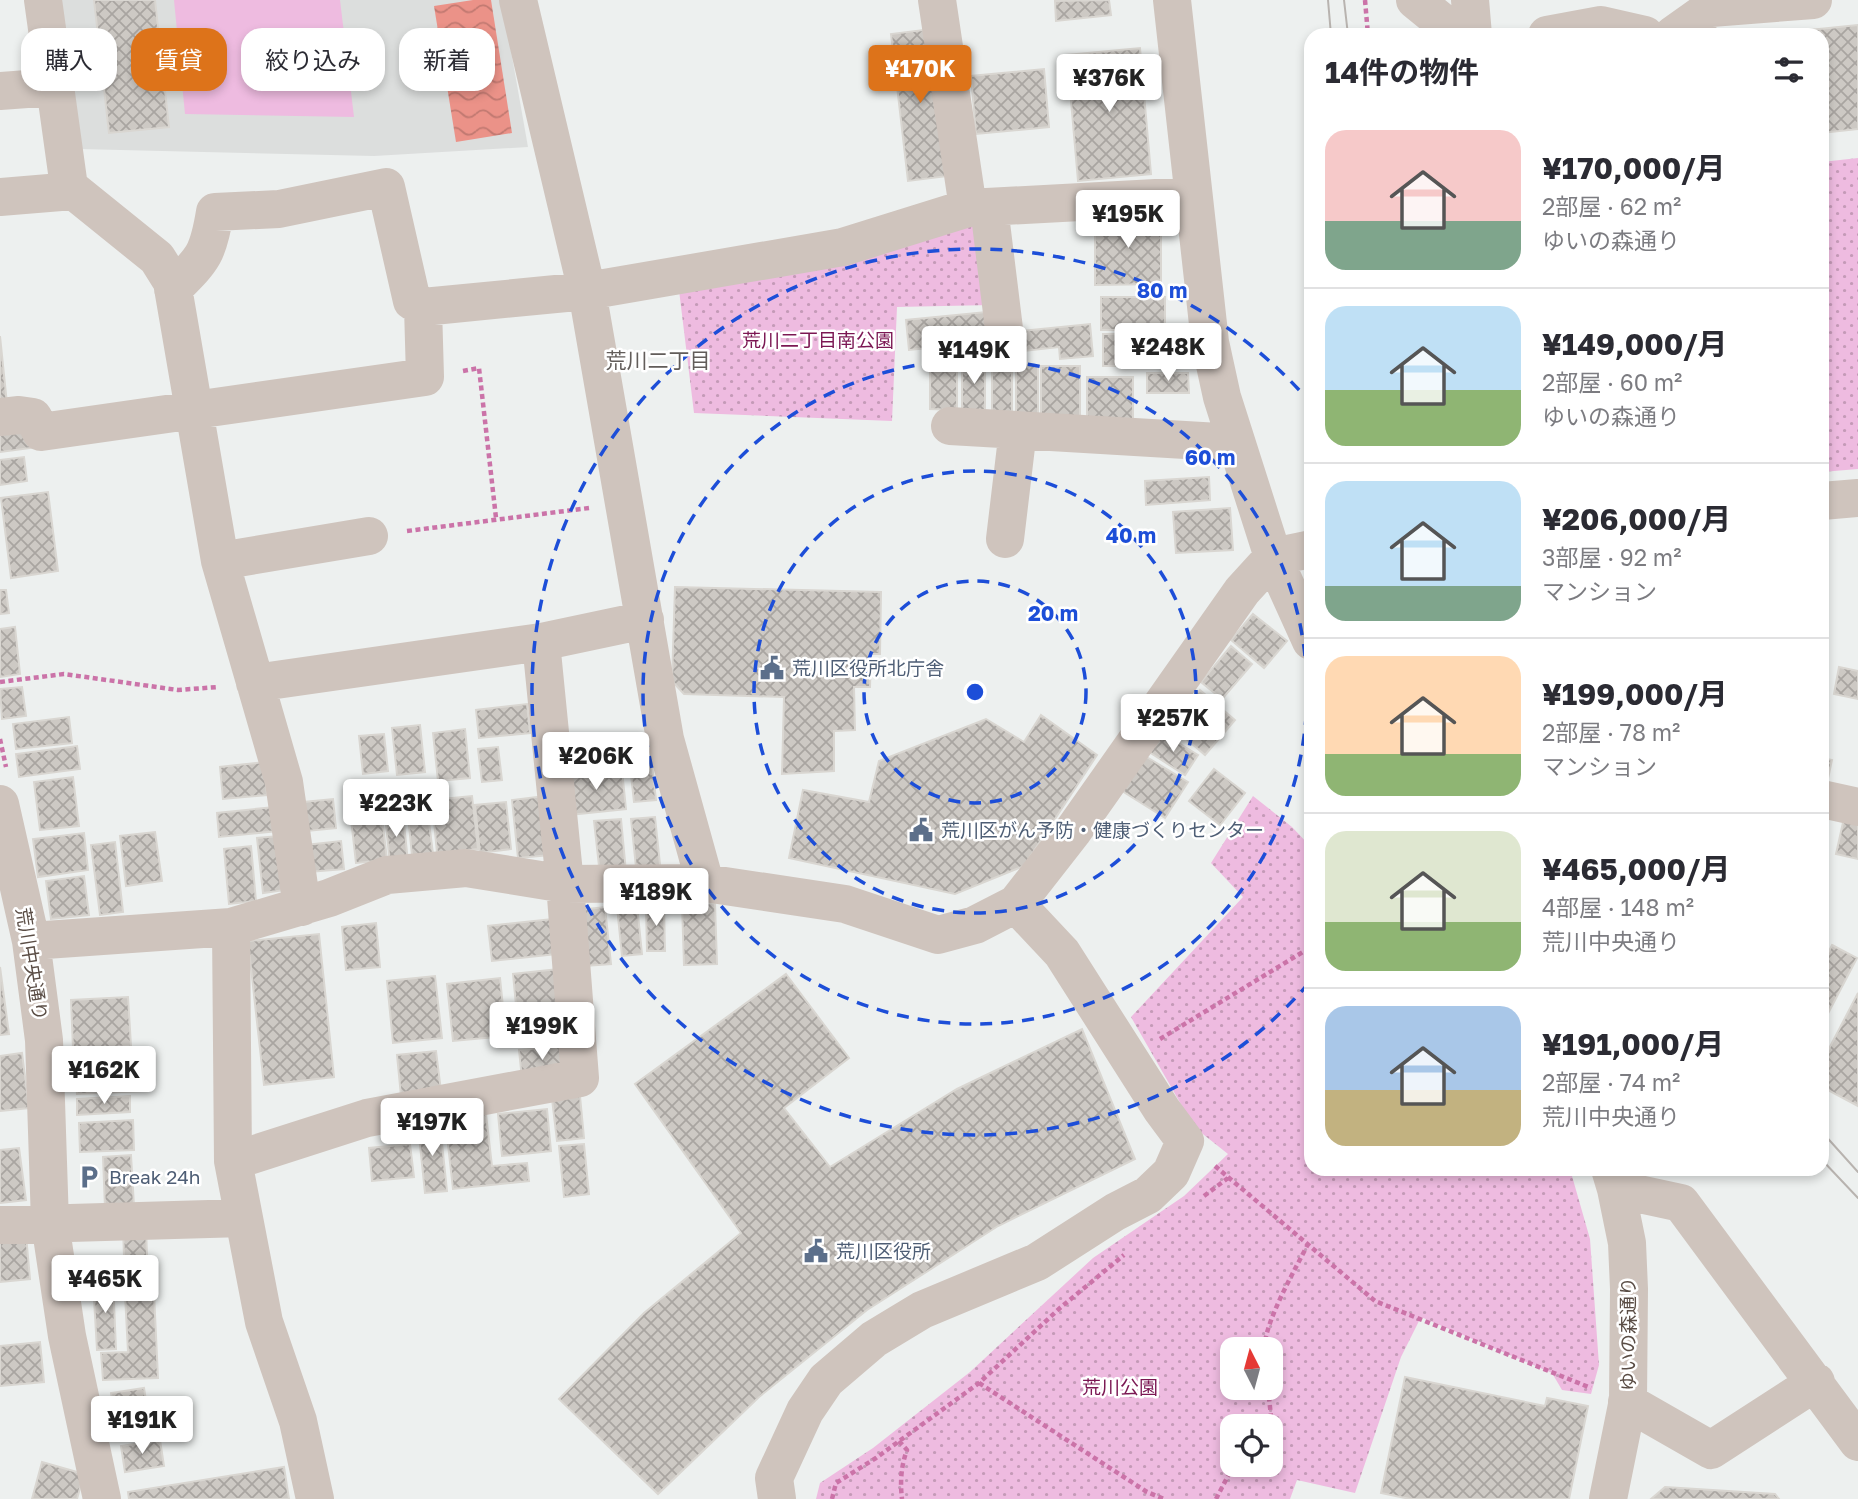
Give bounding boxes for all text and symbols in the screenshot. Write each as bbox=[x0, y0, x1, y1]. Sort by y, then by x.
chip: 購入 bbox=[21, 28, 117, 91]
chip: 賃貸 bbox=[131, 28, 227, 91]
chip: 絞り込み bbox=[241, 28, 385, 91]
chip: 新着 bbox=[399, 28, 495, 91]
pin: ¥170K bbox=[871, 46, 969, 105]
icon: filters bbox=[1770, 51, 1808, 89]
text: ¥170K bbox=[884, 54, 956, 82]
pin: ¥376K bbox=[1060, 54, 1158, 114]
text: 14件の物件 bbox=[1325, 54, 1479, 90]
text: ¥376K bbox=[1072, 63, 1146, 91]
text: ¥170,000/月 bbox=[1542, 150, 1726, 186]
icon: home bbox=[1381, 158, 1465, 242]
pin: ¥195K bbox=[1079, 190, 1177, 250]
text: 2部屋 · 62 m² bbox=[1542, 192, 1681, 220]
text: ¥195K bbox=[1092, 199, 1164, 227]
text: ゆいの森通り bbox=[1542, 226, 1680, 254]
text: 80 m bbox=[1137, 277, 1187, 303]
pin: ¥248K bbox=[1119, 324, 1217, 383]
pin: ¥149K bbox=[925, 326, 1023, 386]
text: ¥149,000/月 bbox=[1542, 326, 1728, 362]
park label: 荒川二丁目南公園 bbox=[742, 328, 894, 351]
text: ¥248K bbox=[1131, 332, 1205, 360]
icon: home bbox=[1381, 334, 1465, 418]
text: ¥149K bbox=[938, 335, 1010, 363]
district label: 荒川二丁目 bbox=[606, 347, 711, 373]
text: 2部屋 · 60 m² bbox=[1542, 368, 1682, 396]
text: ゆいの森通り bbox=[1542, 402, 1680, 430]
text: 60 m bbox=[1185, 444, 1235, 470]
text: ¥206,000/月 bbox=[1542, 501, 1731, 537]
icon: home bbox=[1381, 509, 1465, 593]
text: 40 m bbox=[1106, 522, 1156, 548]
text: 3部屋 · 92 m² bbox=[1542, 543, 1682, 571]
text: マンション bbox=[1542, 577, 1657, 605]
text: 20 m bbox=[1028, 600, 1078, 626]
public building icon: 荒川区役所北庁舎 bbox=[758, 654, 786, 682]
place label: 荒川区役所北庁舎 bbox=[792, 656, 944, 679]
text: ¥199,000/月 bbox=[1542, 676, 1728, 712]
centre of rings bbox=[963, 680, 987, 704]
icon: home bbox=[1381, 684, 1465, 768]
pin: ¥257K bbox=[1124, 694, 1222, 754]
text: ¥257K bbox=[1137, 703, 1209, 731]
text: 2部屋 · 78 m² bbox=[1542, 718, 1680, 746]
pin: ¥206K bbox=[547, 732, 645, 792]
text: ¥206K bbox=[558, 741, 634, 769]
text: マンション bbox=[1542, 752, 1657, 780]
pin: ¥223K bbox=[347, 780, 445, 839]
text: ¥223K bbox=[359, 788, 433, 816]
public building icon: 荒川区がん予防・健康づくりセンター bbox=[907, 816, 935, 844]
place label: 荒川区がん予防・健康づくりセンター bbox=[941, 818, 1264, 841]
text: ¥465,000/月 bbox=[1542, 851, 1730, 887]
icon: home bbox=[1381, 859, 1465, 943]
pin: ¥189K bbox=[607, 869, 705, 928]
text: ¥189K bbox=[619, 877, 693, 905]
text: 4部屋 · 148 m² bbox=[1542, 893, 1694, 921]
street label: 荒川中央通り bbox=[12, 906, 53, 1022]
text: 荒川中央通り bbox=[1542, 927, 1680, 955]
pin: ¥199K bbox=[493, 1002, 591, 1062]
text: ¥199K bbox=[506, 1011, 578, 1039]
text: ¥191,000/月 bbox=[1542, 1026, 1724, 1062]
icon: home bbox=[1381, 1034, 1465, 1118]
pin: ¥162K bbox=[55, 1046, 153, 1106]
text: ¥162K bbox=[68, 1055, 140, 1083]
text: 2部屋 · 74 m² bbox=[1542, 1068, 1680, 1096]
pin: ¥197K bbox=[383, 1098, 481, 1158]
text: 荒川中央通り bbox=[1542, 1102, 1680, 1130]
text: ¥197K bbox=[397, 1107, 467, 1135]
parking icon: Break 24h bbox=[75, 1163, 103, 1191]
place label: Break 24h bbox=[109, 1165, 201, 1188]
public building icon: 荒川区役所 bbox=[802, 1237, 830, 1265]
place label: 荒川区役所 bbox=[836, 1239, 931, 1262]
pin: ¥465K bbox=[56, 1256, 154, 1315]
text: ¥465K bbox=[68, 1264, 142, 1292]
street label: ゆいの森通り bbox=[1616, 1277, 1639, 1391]
north arrow bbox=[1220, 1337, 1283, 1400]
map controls bbox=[1220, 1337, 1283, 1477]
park label: 荒川公園 bbox=[1082, 1375, 1158, 1398]
pin: ¥191K bbox=[93, 1396, 191, 1456]
text: ¥191K bbox=[107, 1405, 177, 1433]
button: locate bbox=[1220, 1414, 1283, 1477]

